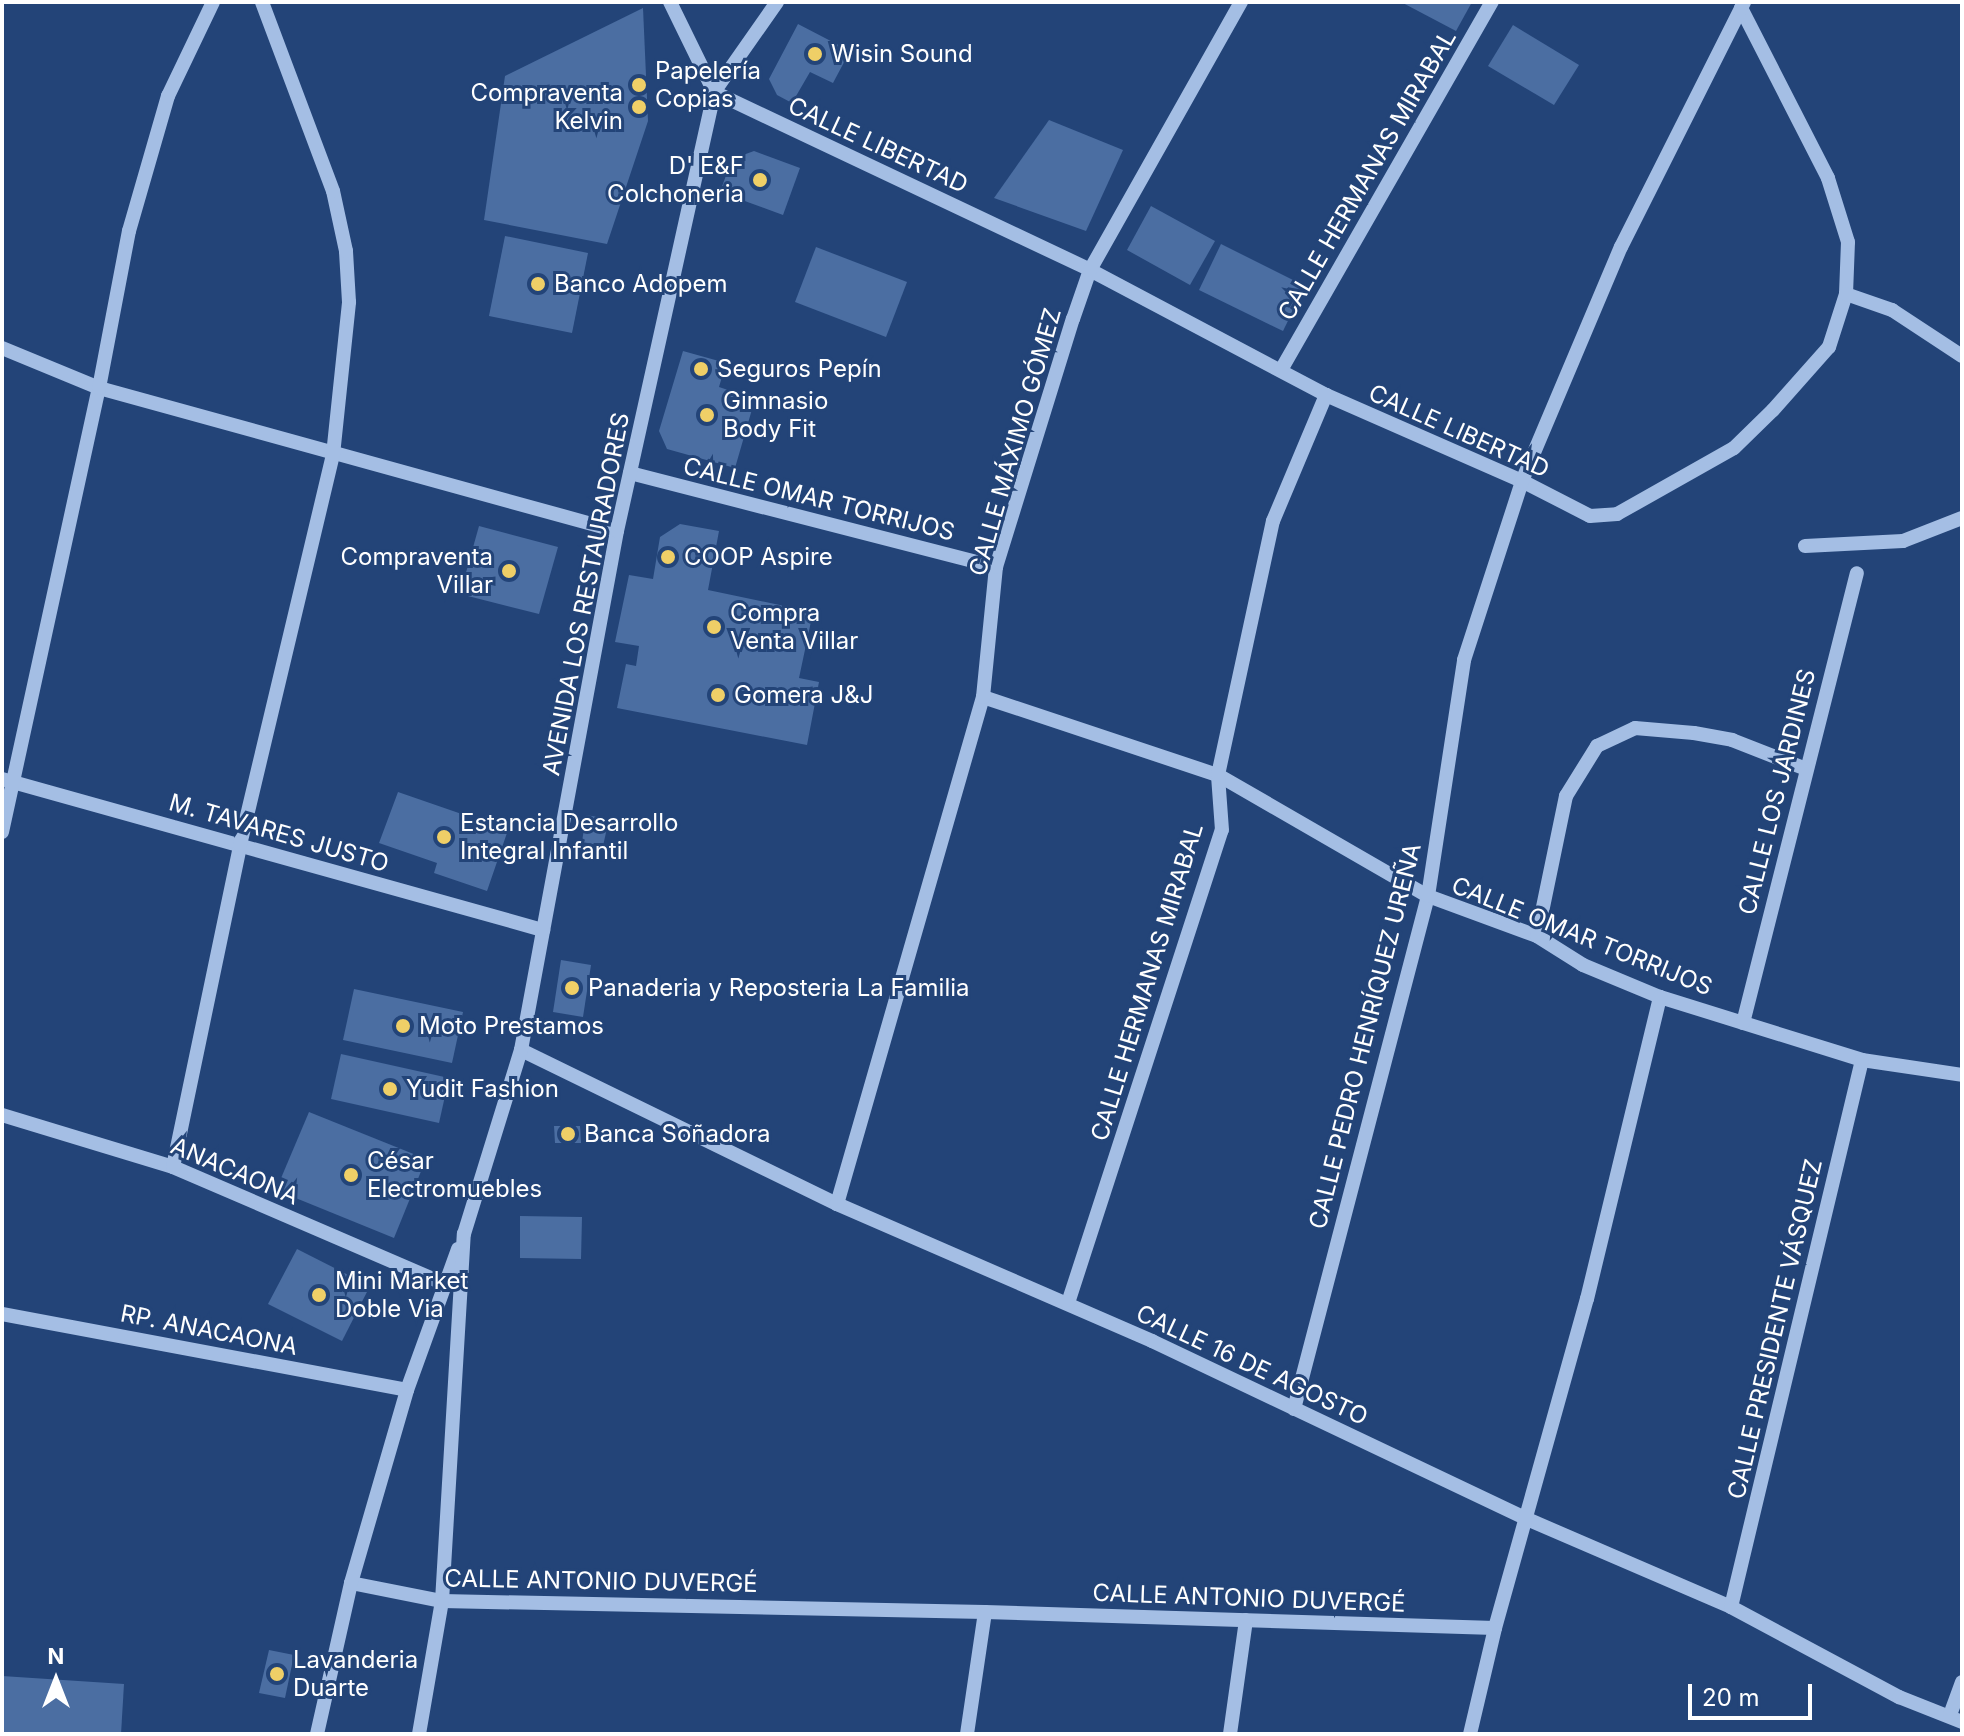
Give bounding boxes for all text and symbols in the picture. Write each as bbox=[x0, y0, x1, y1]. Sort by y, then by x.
street label: CALLE HERMANAS MIRABAL bbox=[1272, 25, 1462, 325]
place label: Wisin Sound bbox=[831, 40, 973, 68]
marker: Wisin Sound bbox=[806, 45, 824, 63]
place label: Papelería Copias bbox=[655, 57, 761, 113]
marker: Papelería Copias bbox=[630, 76, 648, 94]
place label: Compraventa Kelvin bbox=[471, 79, 623, 135]
street label: CALLE LIBERTAD bbox=[784, 91, 972, 199]
marker: Compraventa Kelvin bbox=[630, 98, 648, 116]
place label: D' E&F Colchoneria bbox=[607, 152, 744, 208]
marker: D' E&F Colchoneria bbox=[751, 171, 769, 189]
place label: Banco Adopem bbox=[554, 270, 728, 298]
marker: Banco Adopem bbox=[529, 275, 547, 293]
street label: CALLE MÁXIMO GÓMEZ bbox=[963, 305, 1067, 579]
place label: Seguros Pepín bbox=[717, 355, 882, 383]
marker: Seguros Pepín bbox=[692, 360, 710, 378]
street label: CALLE LIBERTAD bbox=[1364, 378, 1554, 484]
place label: Gimnasio Body Fit bbox=[723, 387, 828, 443]
marker: Gimnasio Body Fit bbox=[698, 406, 716, 424]
street label: AVENIDA LOS RESTAURADORES bbox=[537, 410, 635, 778]
street label: CALLE OMAR TORRIJOS bbox=[680, 451, 958, 547]
place label: Compraventa Villar bbox=[341, 543, 493, 599]
place label: COOP Aspire bbox=[684, 543, 833, 571]
marker: COOP Aspire bbox=[659, 548, 677, 566]
marker: Compraventa Villar bbox=[500, 562, 518, 580]
place label: Compra Venta Villar bbox=[730, 599, 858, 655]
marker: Compra Venta Villar bbox=[705, 618, 723, 636]
street label: CALLE LOS JARDINES bbox=[1733, 666, 1821, 918]
place label: Gomera J&J bbox=[734, 681, 873, 709]
marker: Gomera J&J bbox=[709, 686, 727, 704]
street label: M. TAVARES JUSTO bbox=[166, 788, 392, 878]
place label: Estancia Desarrollo Integral Infantil bbox=[460, 809, 678, 865]
street label: CALLE HERMANAS MIRABAL bbox=[1085, 820, 1209, 1144]
marker: Estancia Desarrollo Integral Infantil bbox=[435, 828, 453, 846]
street label: CALLE PEDRO HENRÍQUEZ UREÑA bbox=[1303, 840, 1427, 1232]
street label: CALLE OMAR TORRIJOS bbox=[1447, 870, 1717, 1002]
place label: Panaderia y Reposteria La Familia bbox=[588, 974, 970, 1002]
marker: Panaderia y Reposteria La Familia bbox=[563, 979, 581, 997]
place label: Moto Prestamos bbox=[419, 1012, 604, 1040]
marker: Moto Prestamos bbox=[394, 1017, 412, 1035]
place label: Yudit Fashion bbox=[406, 1075, 559, 1103]
marker: Yudit Fashion bbox=[381, 1080, 399, 1098]
place label: Banca Soñadora bbox=[584, 1120, 771, 1148]
marker: Banca Soñadora bbox=[559, 1125, 577, 1143]
street label: ANACAONA bbox=[167, 1131, 303, 1211]
place label: César Electromuebles bbox=[367, 1147, 542, 1203]
street label: CALLE PRESIDENTE VÁSQUEZ bbox=[1722, 1156, 1828, 1502]
marker: César Electromuebles bbox=[342, 1166, 360, 1184]
place label: Mini Market Doble Via bbox=[335, 1267, 468, 1323]
marker: Mini Market Doble Via bbox=[310, 1286, 328, 1304]
street label: RP. ANACAONA bbox=[118, 1299, 300, 1361]
street label: CALLE 16 DE AGOSTO bbox=[1132, 1299, 1372, 1431]
street label: CALLE ANTONIO DUVERGÉ bbox=[444, 1564, 758, 1598]
street label: CALLE ANTONIO DUVERGÉ bbox=[1092, 1578, 1406, 1618]
north arrow bbox=[16, 1640, 96, 1720]
text: N bbox=[48, 1643, 64, 1669]
place label: Lavanderia Duarte bbox=[293, 1646, 418, 1702]
marker: Lavanderia Duarte bbox=[268, 1665, 286, 1683]
scale bar bbox=[1692, 1668, 1816, 1718]
text: 20 m bbox=[1702, 1683, 1760, 1712]

